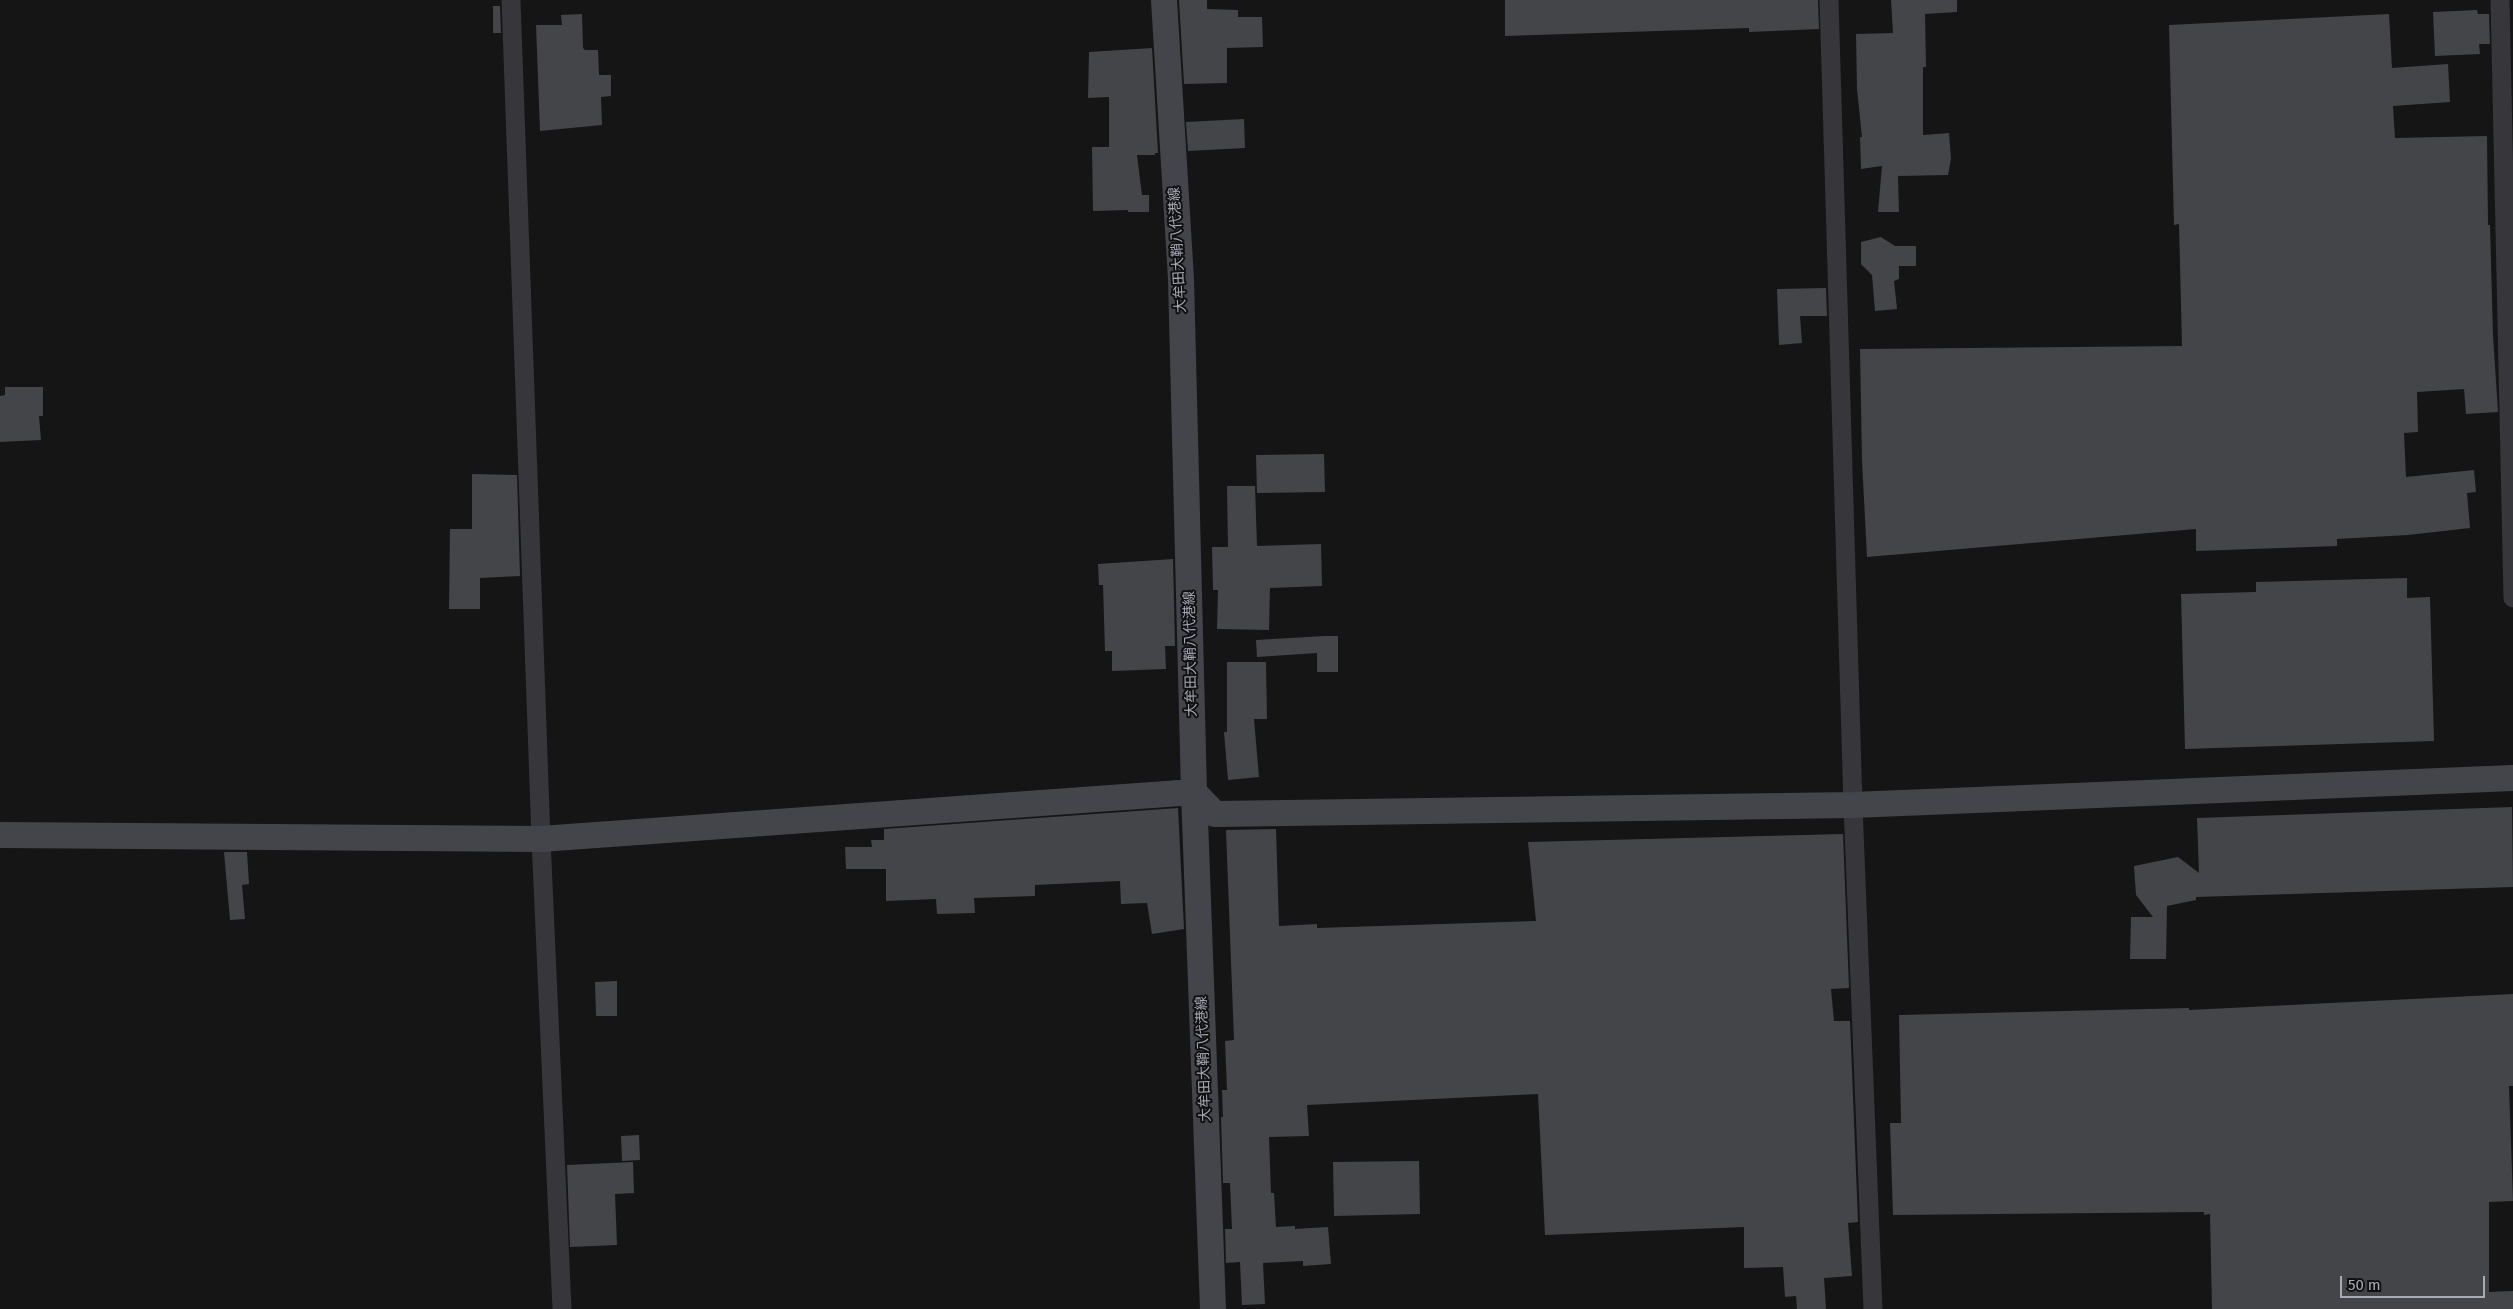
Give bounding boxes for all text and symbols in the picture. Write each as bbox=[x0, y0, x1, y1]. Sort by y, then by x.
street label: 大牟田大鞘八代港線 bbox=[1166, 187, 1190, 313]
street label: 大牟田大鞘八代港線 bbox=[1182, 591, 1200, 717]
street label: 大牟田大鞘八代港線 bbox=[1193, 996, 1215, 1122]
scale bar bbox=[2343, 1266, 2488, 1298]
text: 50 m bbox=[2348, 1276, 2381, 1294]

